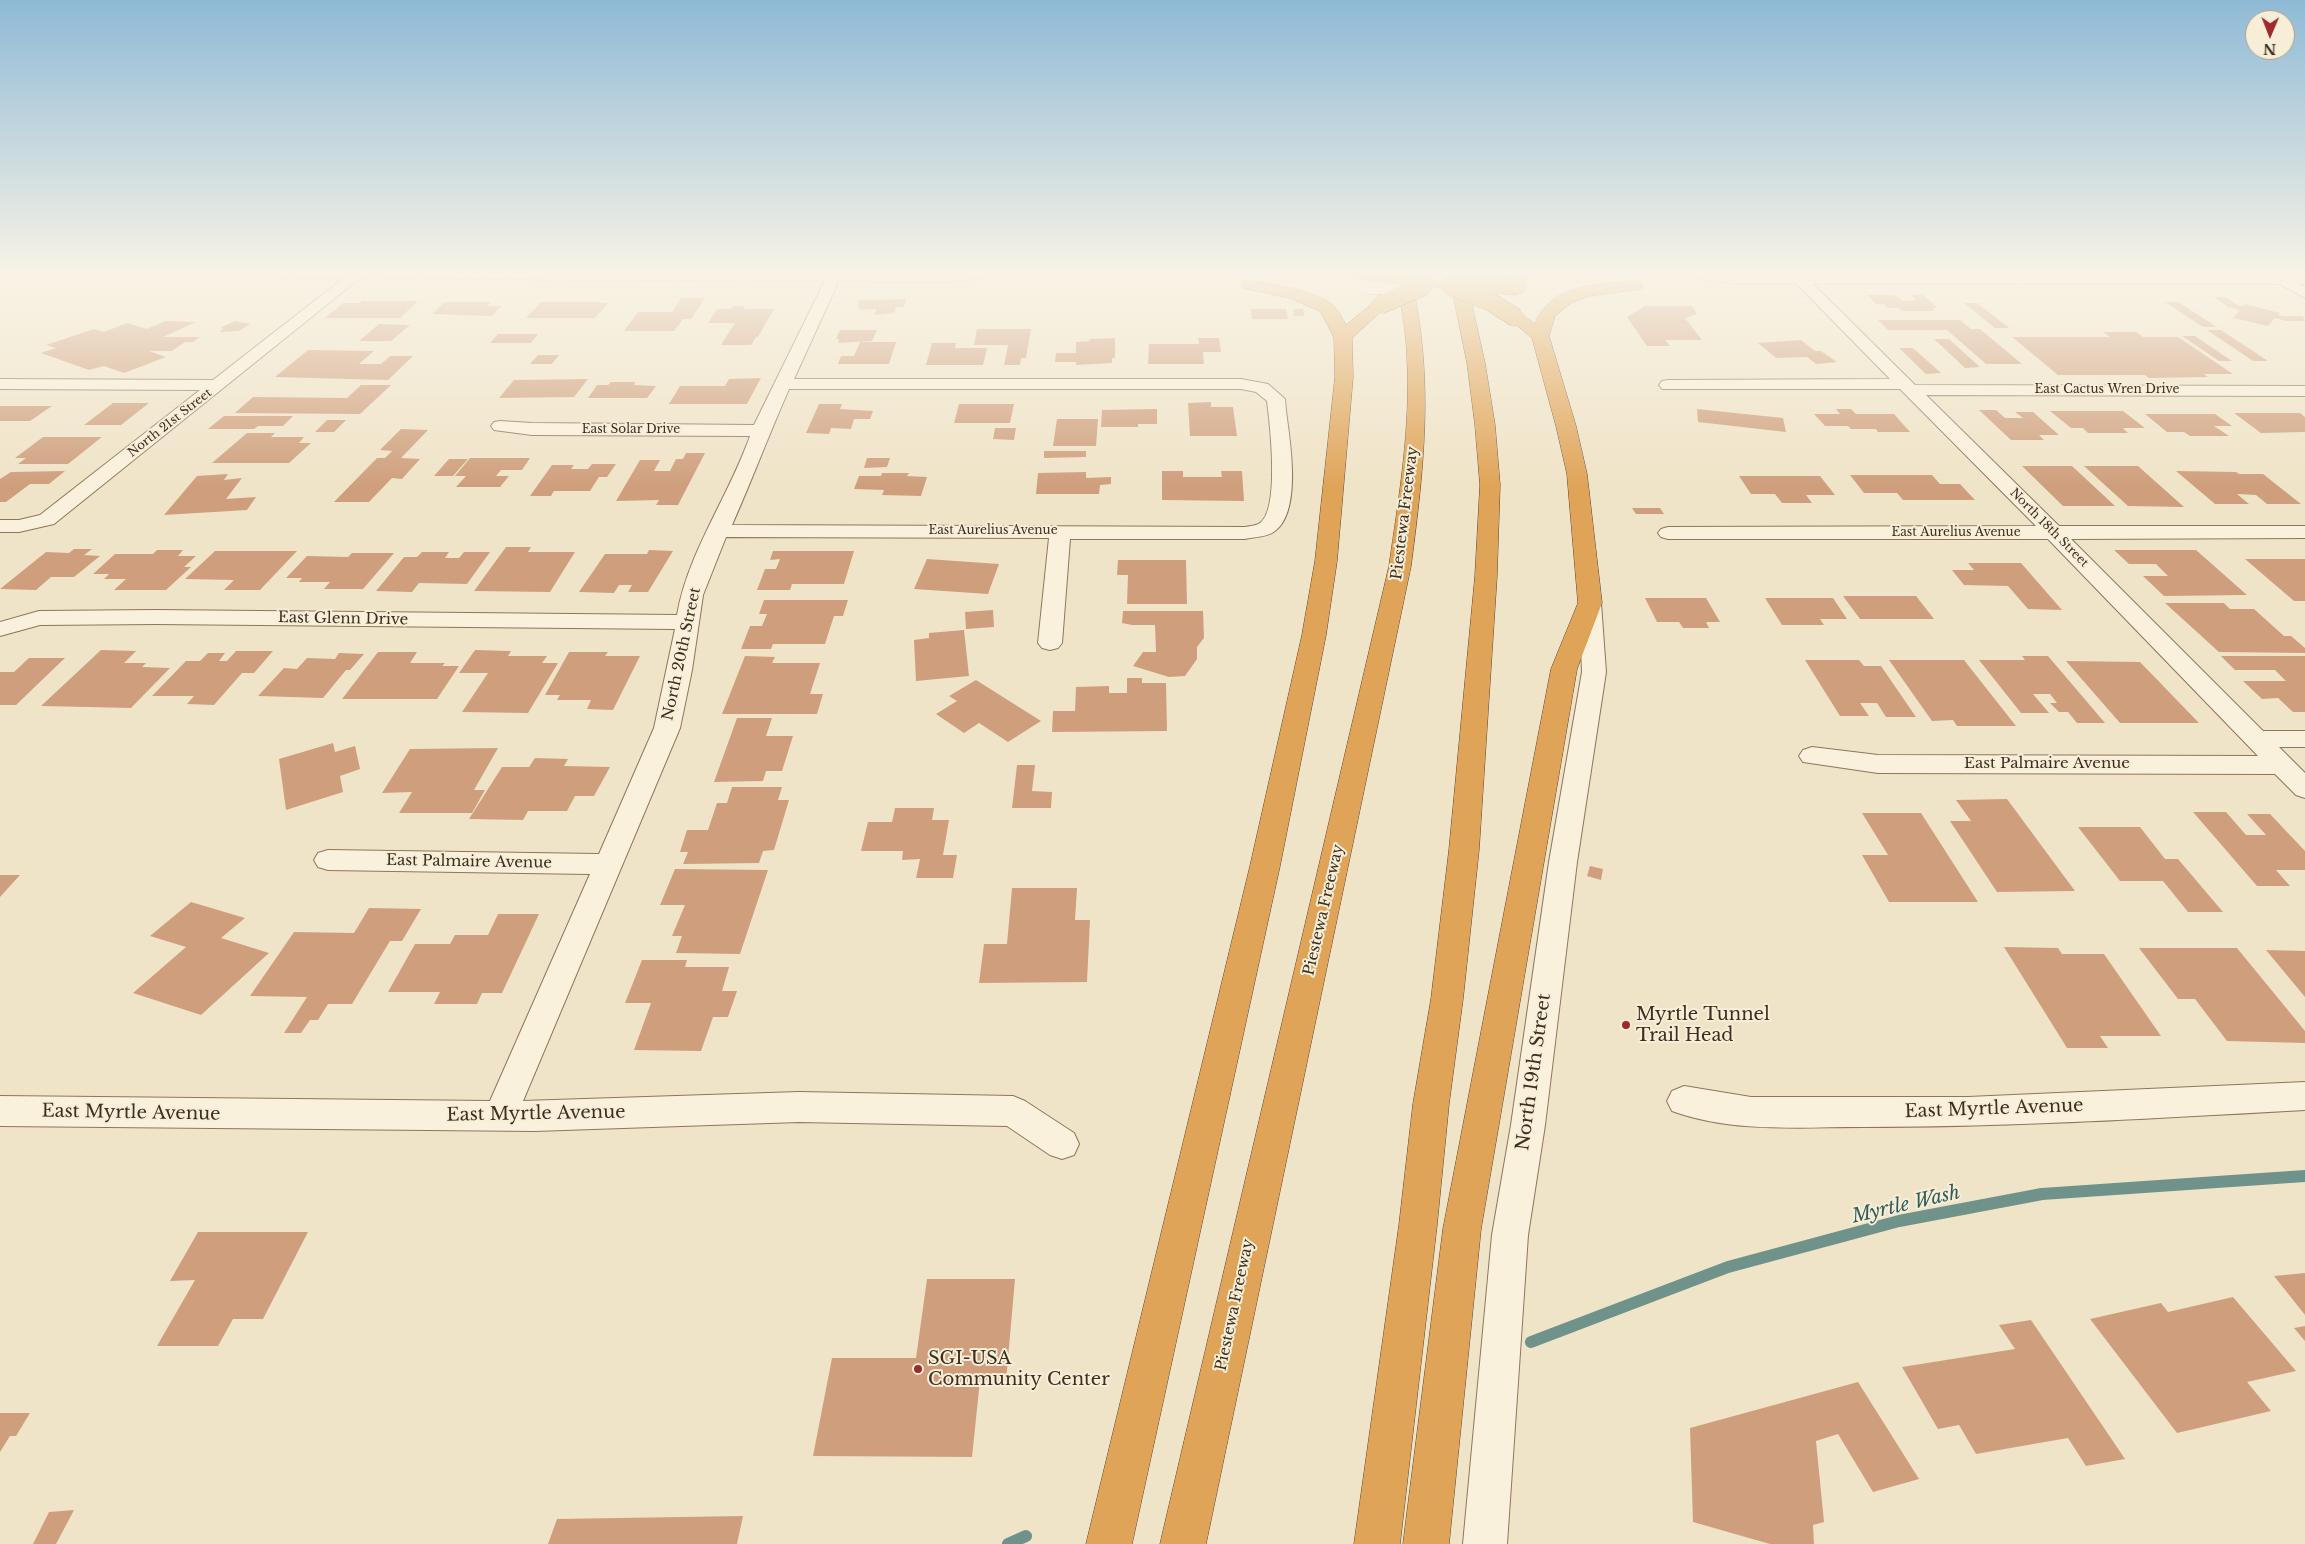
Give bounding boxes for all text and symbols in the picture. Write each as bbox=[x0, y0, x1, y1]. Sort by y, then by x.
north arrow bbox=[2245, 10, 2295, 60]
text: N bbox=[2263, 40, 2277, 58]
street label: East Cactus Wren Drive bbox=[2035, 383, 2179, 397]
street label: North 21st Street bbox=[125, 386, 215, 460]
street label: East Solar Drive bbox=[582, 423, 680, 437]
street label: Piestewa Freeway bbox=[1388, 445, 1422, 581]
street label: North 18th Street bbox=[2007, 486, 2091, 570]
street label: East Aurelius Avenue bbox=[928, 524, 1058, 538]
street label: East Aurelius Avenue bbox=[1891, 526, 2021, 540]
street label: North 20th Street bbox=[659, 586, 705, 722]
street label: East Glenn Drive bbox=[278, 609, 408, 629]
street label: East Palmaire Avenue bbox=[1964, 755, 2130, 773]
street label: Piestewa Freeway bbox=[1300, 843, 1348, 977]
street label: East Palmaire Avenue bbox=[386, 852, 552, 872]
street label: North 19th Street bbox=[1512, 992, 1556, 1152]
place label: Myrtle Tunnel Trail Head bbox=[1636, 1004, 1770, 1046]
marker: Myrtle Tunnel Trail Head bbox=[1620, 1019, 1632, 1031]
street label: East Myrtle Avenue bbox=[1904, 1095, 2084, 1123]
street label: East Myrtle Avenue bbox=[41, 1101, 221, 1125]
street label: East Myrtle Avenue bbox=[446, 1102, 626, 1126]
water label: Myrtle Wash bbox=[1850, 1181, 1962, 1229]
street label: Piestewa Freeway bbox=[1212, 1237, 1258, 1373]
place label: SGI-USA Community Center bbox=[928, 1348, 1110, 1390]
marker: SGI-USA Community Center bbox=[912, 1363, 924, 1375]

